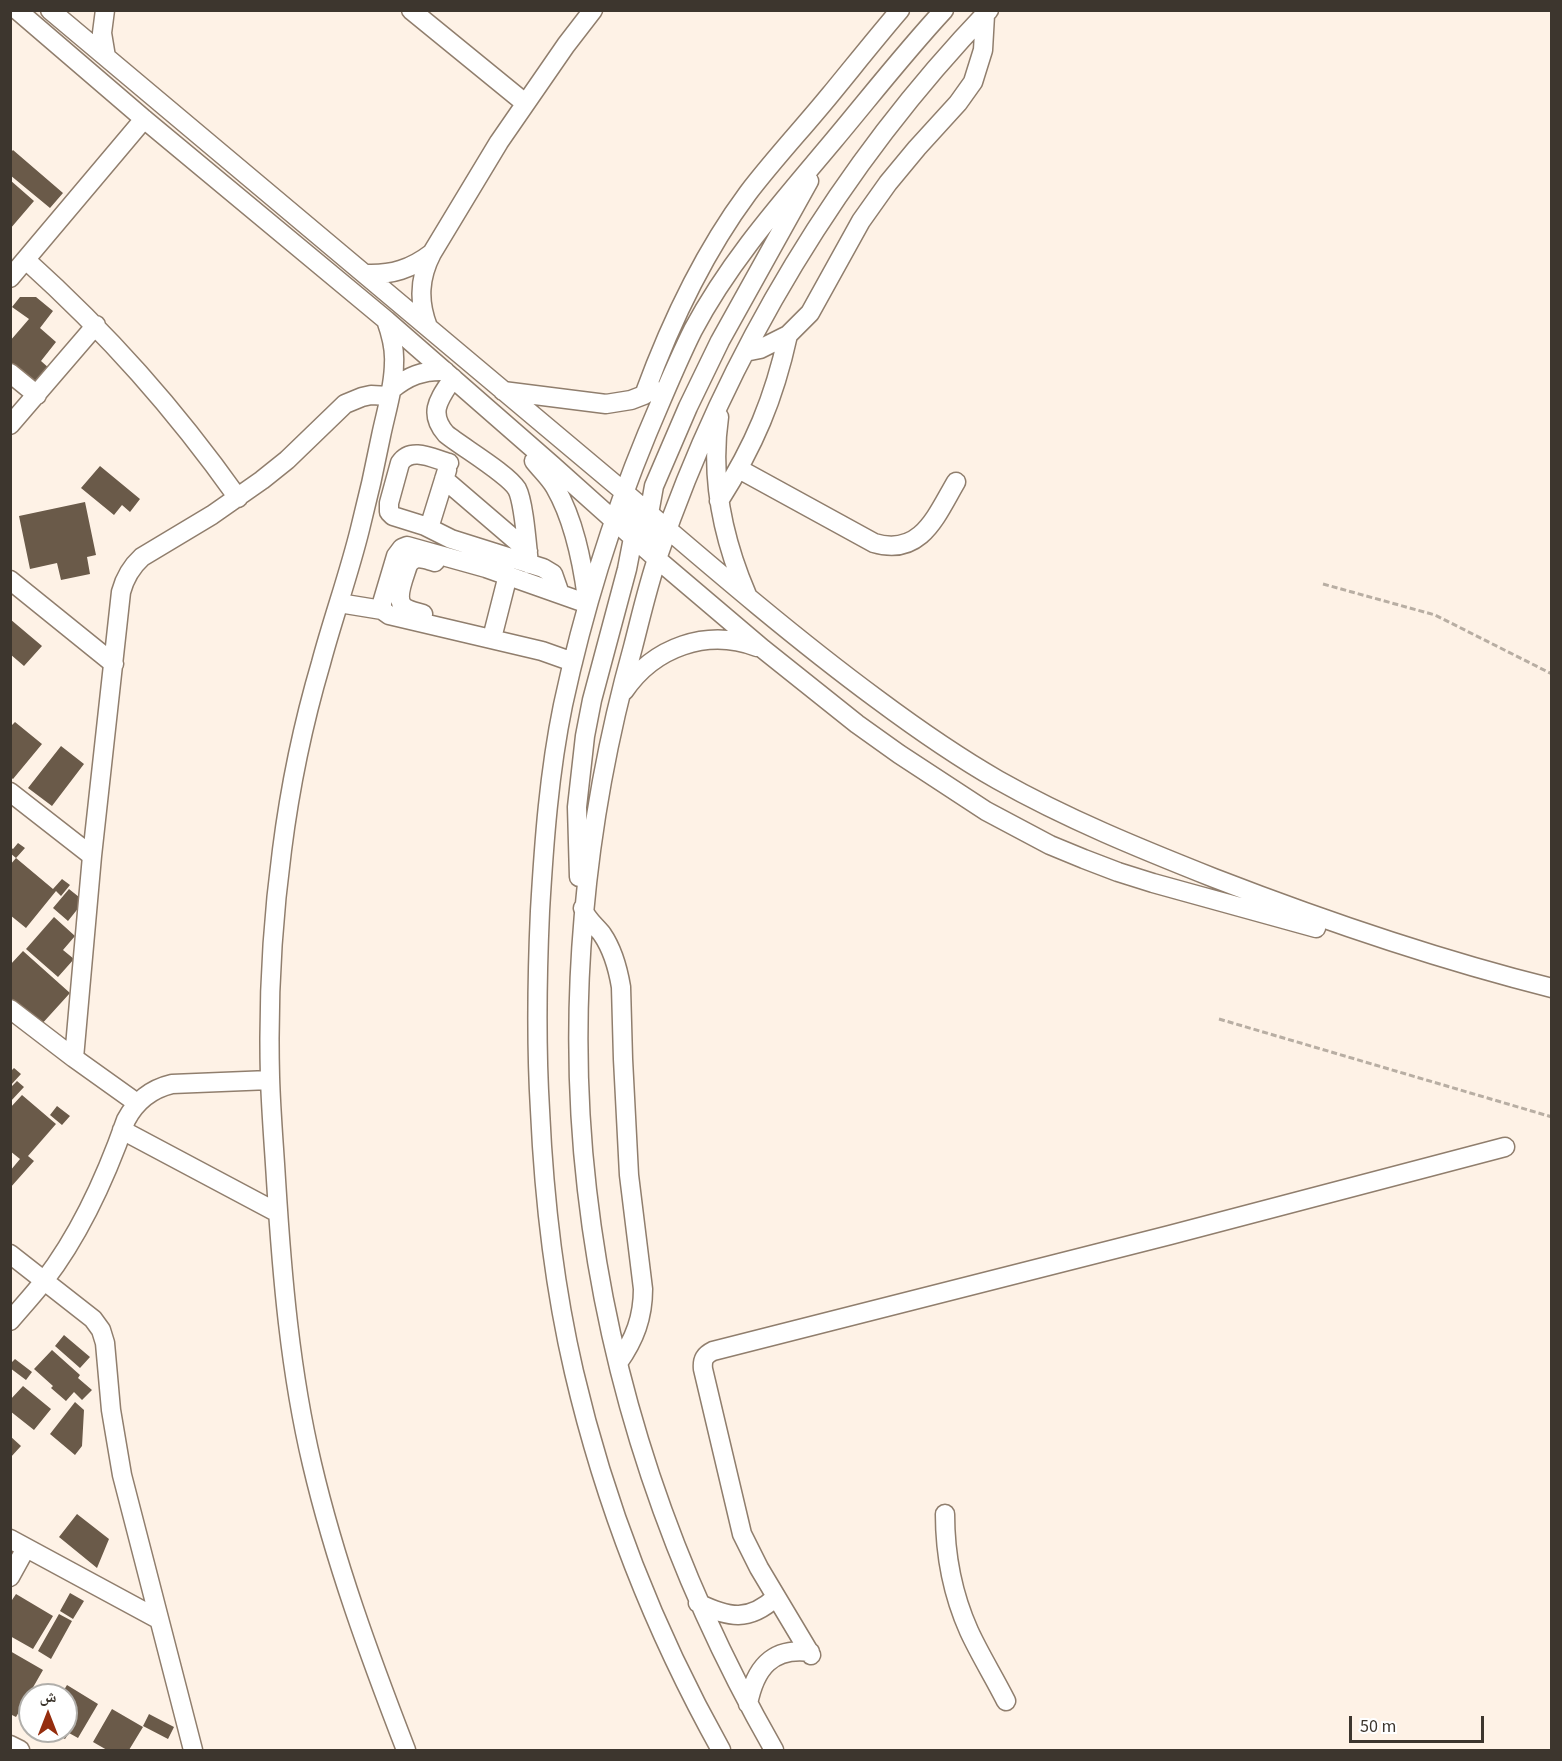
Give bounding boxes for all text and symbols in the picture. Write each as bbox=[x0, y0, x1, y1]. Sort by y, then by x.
north arrow bbox=[18, 1683, 78, 1743]
text: ش bbox=[40, 1686, 56, 1708]
scale bar bbox=[1352, 1704, 1487, 1742]
text: 50 m bbox=[1360, 1714, 1396, 1739]

